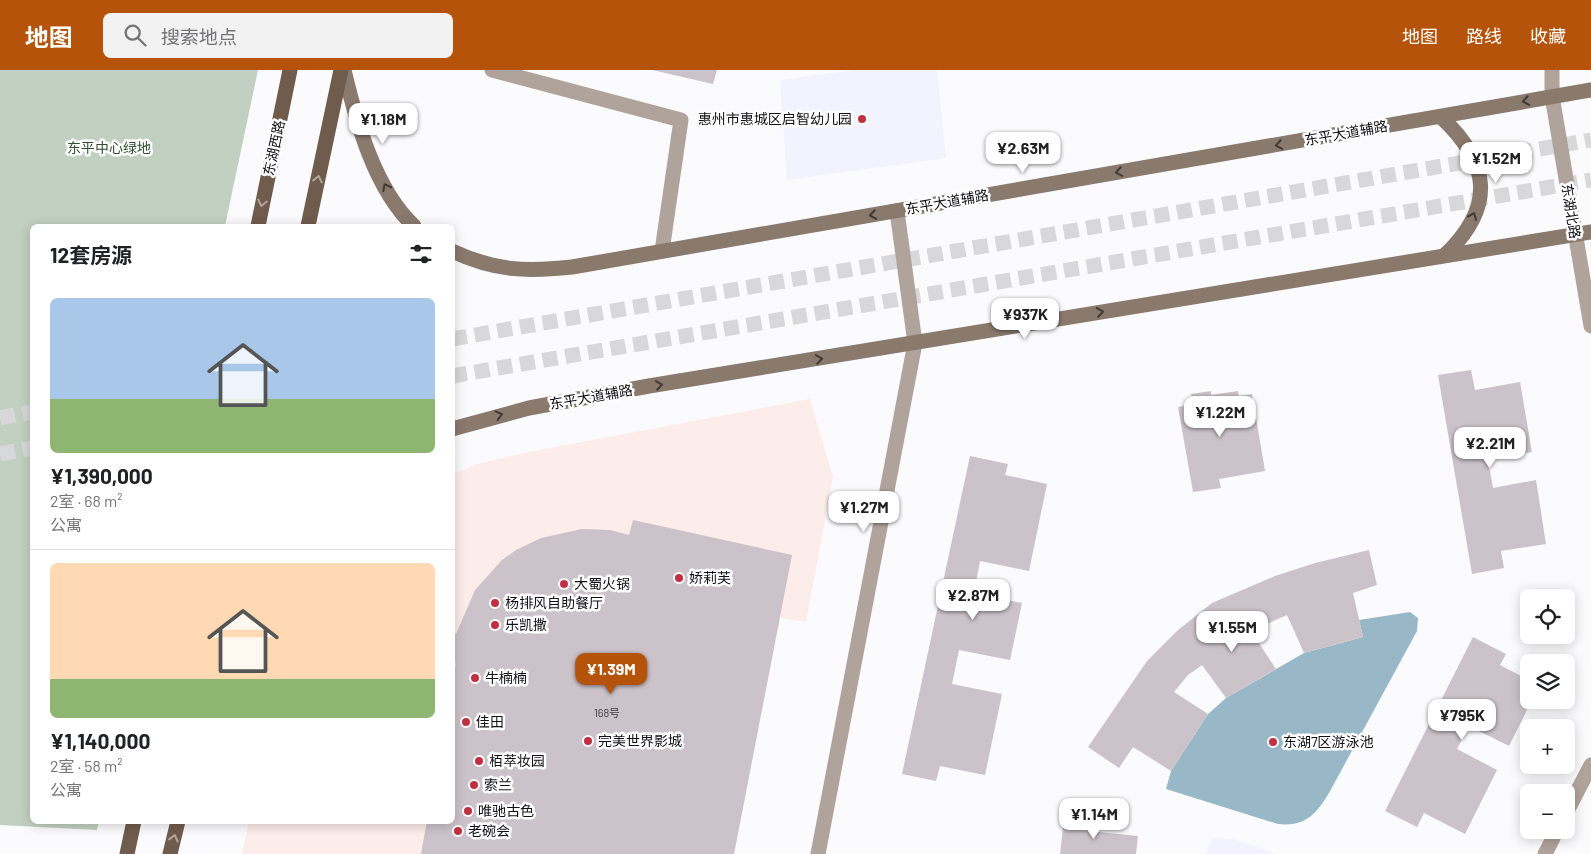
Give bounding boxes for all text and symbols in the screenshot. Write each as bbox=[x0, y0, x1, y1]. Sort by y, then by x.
search box bbox=[103, 13, 453, 58]
icon: search bbox=[121, 21, 149, 49]
text: 地图 bbox=[25, 22, 73, 51]
text: 搜索地点 bbox=[161, 25, 237, 48]
text: 地图 bbox=[1402, 25, 1438, 47]
text: 路线 bbox=[1466, 25, 1502, 47]
text: 收藏 bbox=[1530, 25, 1566, 47]
one-way arrow bbox=[1521, 96, 1530, 106]
pin: ¥1.18M bbox=[342, 102, 424, 145]
text: ¥1.18M bbox=[360, 109, 406, 128]
place label: 惠州市惠城区启智幼儿园 bbox=[698, 110, 852, 127]
marker: 惠州市惠城区启智幼儿园 bbox=[856, 113, 868, 125]
street label: 东平大道辅路 bbox=[1303, 117, 1389, 148]
street label: 东湖西路 bbox=[259, 119, 288, 177]
pin: ¥2.63M bbox=[982, 132, 1064, 174]
text: ¥2.63M bbox=[997, 138, 1049, 157]
park label: 东平中心绿地 bbox=[67, 139, 151, 156]
one-way arrow bbox=[1275, 139, 1284, 149]
pin: ¥1.52M bbox=[1455, 142, 1537, 184]
text: ¥1.52M bbox=[1471, 148, 1521, 167]
one-way arrow bbox=[1115, 167, 1124, 177]
one-way arrow bbox=[312, 174, 323, 183]
street label: 东湖北路 bbox=[1559, 182, 1584, 240]
one-way arrow bbox=[382, 184, 392, 193]
street label: 东平大道辅路 bbox=[904, 186, 990, 217]
one-way arrow bbox=[258, 199, 268, 208]
one-way arrow bbox=[869, 209, 877, 219]
one-way arrow bbox=[1467, 212, 1477, 221]
icon: filters bbox=[407, 240, 435, 268]
text: 12套房源 bbox=[50, 242, 132, 267]
pin: ¥937K bbox=[990, 298, 1060, 340]
text: ¥937K bbox=[1002, 304, 1048, 323]
one-way arrow bbox=[1097, 307, 1105, 318]
icon: home bbox=[198, 330, 288, 420]
one-way arrow bbox=[815, 354, 823, 364]
one-way arrow bbox=[654, 380, 663, 390]
street label: 东平大道辅路 bbox=[548, 381, 634, 412]
pin: ¥1.22M bbox=[1179, 396, 1261, 438]
text: ¥1.22M bbox=[1195, 402, 1245, 421]
one-way arrow bbox=[495, 410, 504, 421]
pin: ¥2.21M bbox=[1449, 426, 1531, 469]
text: ¥2.21M bbox=[1465, 433, 1515, 452]
text: ¥1,390,000 bbox=[50, 463, 153, 488]
pin: ¥1.27M bbox=[823, 490, 905, 533]
text: 2室 · 68 m² bbox=[50, 491, 123, 510]
text: ¥1.27M bbox=[839, 497, 889, 516]
text: 公寓 bbox=[50, 515, 82, 534]
place label: 娇莉芙 bbox=[689, 569, 731, 586]
marker: 娇莉芙 bbox=[673, 572, 685, 584]
place label: 大蜀火锅 bbox=[574, 575, 630, 592]
marker: 大蜀火锅 bbox=[558, 578, 570, 590]
pin: ¥2.87M bbox=[932, 578, 1014, 621]
text: ¥2.87M bbox=[947, 585, 999, 604]
map controls bbox=[1520, 589, 1575, 839]
button: locate bbox=[1520, 589, 1575, 644]
place label: 杨排风自助餐厅 bbox=[505, 594, 603, 611]
icon: home bbox=[198, 596, 288, 686]
marker: 杨排风自助餐厅 bbox=[489, 597, 501, 609]
pin: ¥1.55M bbox=[1191, 610, 1273, 653]
place label: 乐凯撒 bbox=[505, 616, 547, 633]
text: ¥1.55M bbox=[1207, 617, 1257, 636]
marker: 乐凯撒 bbox=[489, 619, 501, 631]
pin: ¥1.39M bbox=[570, 652, 652, 695]
button: layers bbox=[1520, 654, 1575, 709]
text: ¥1.39M bbox=[586, 659, 636, 678]
place label: 牛楠楠 bbox=[485, 669, 527, 686]
marker: 牛楠楠 bbox=[469, 672, 481, 684]
pin: ¥795K bbox=[1427, 698, 1497, 741]
text: ¥795K bbox=[1439, 705, 1485, 724]
house number: 168号 bbox=[594, 706, 620, 719]
place label: 佳田 bbox=[476, 713, 504, 730]
marker: 佳田 bbox=[460, 716, 472, 728]
button: + bbox=[1520, 719, 1575, 774]
text: ¥1,140,000 bbox=[50, 728, 150, 753]
place label: 完美世界影城 bbox=[598, 732, 682, 749]
place label: 东湖7区游泳池 bbox=[1283, 733, 1374, 750]
marker: 完美世界影城 bbox=[582, 735, 594, 747]
marker: 东湖7区游泳池 bbox=[1267, 736, 1279, 748]
place label: 栢萃妆园 bbox=[489, 752, 545, 769]
marker: 栢萃妆园 bbox=[473, 755, 485, 767]
text: 2室 · 58 m² bbox=[50, 756, 123, 775]
place label: 索兰 bbox=[484, 776, 512, 793]
marker: 索兰 bbox=[468, 779, 480, 791]
text: 公寓 bbox=[50, 780, 82, 799]
button: − bbox=[1520, 784, 1575, 839]
pin: ¥1.14M bbox=[1053, 798, 1135, 840]
place label: 唯驰古色 bbox=[478, 802, 534, 819]
text: ¥1.14M bbox=[1070, 804, 1118, 823]
marker: 唯驰古色 bbox=[462, 805, 474, 817]
place label: 老碗会 bbox=[468, 822, 510, 839]
marker: 老碗会 bbox=[452, 825, 464, 837]
one-way arrow bbox=[168, 833, 179, 842]

